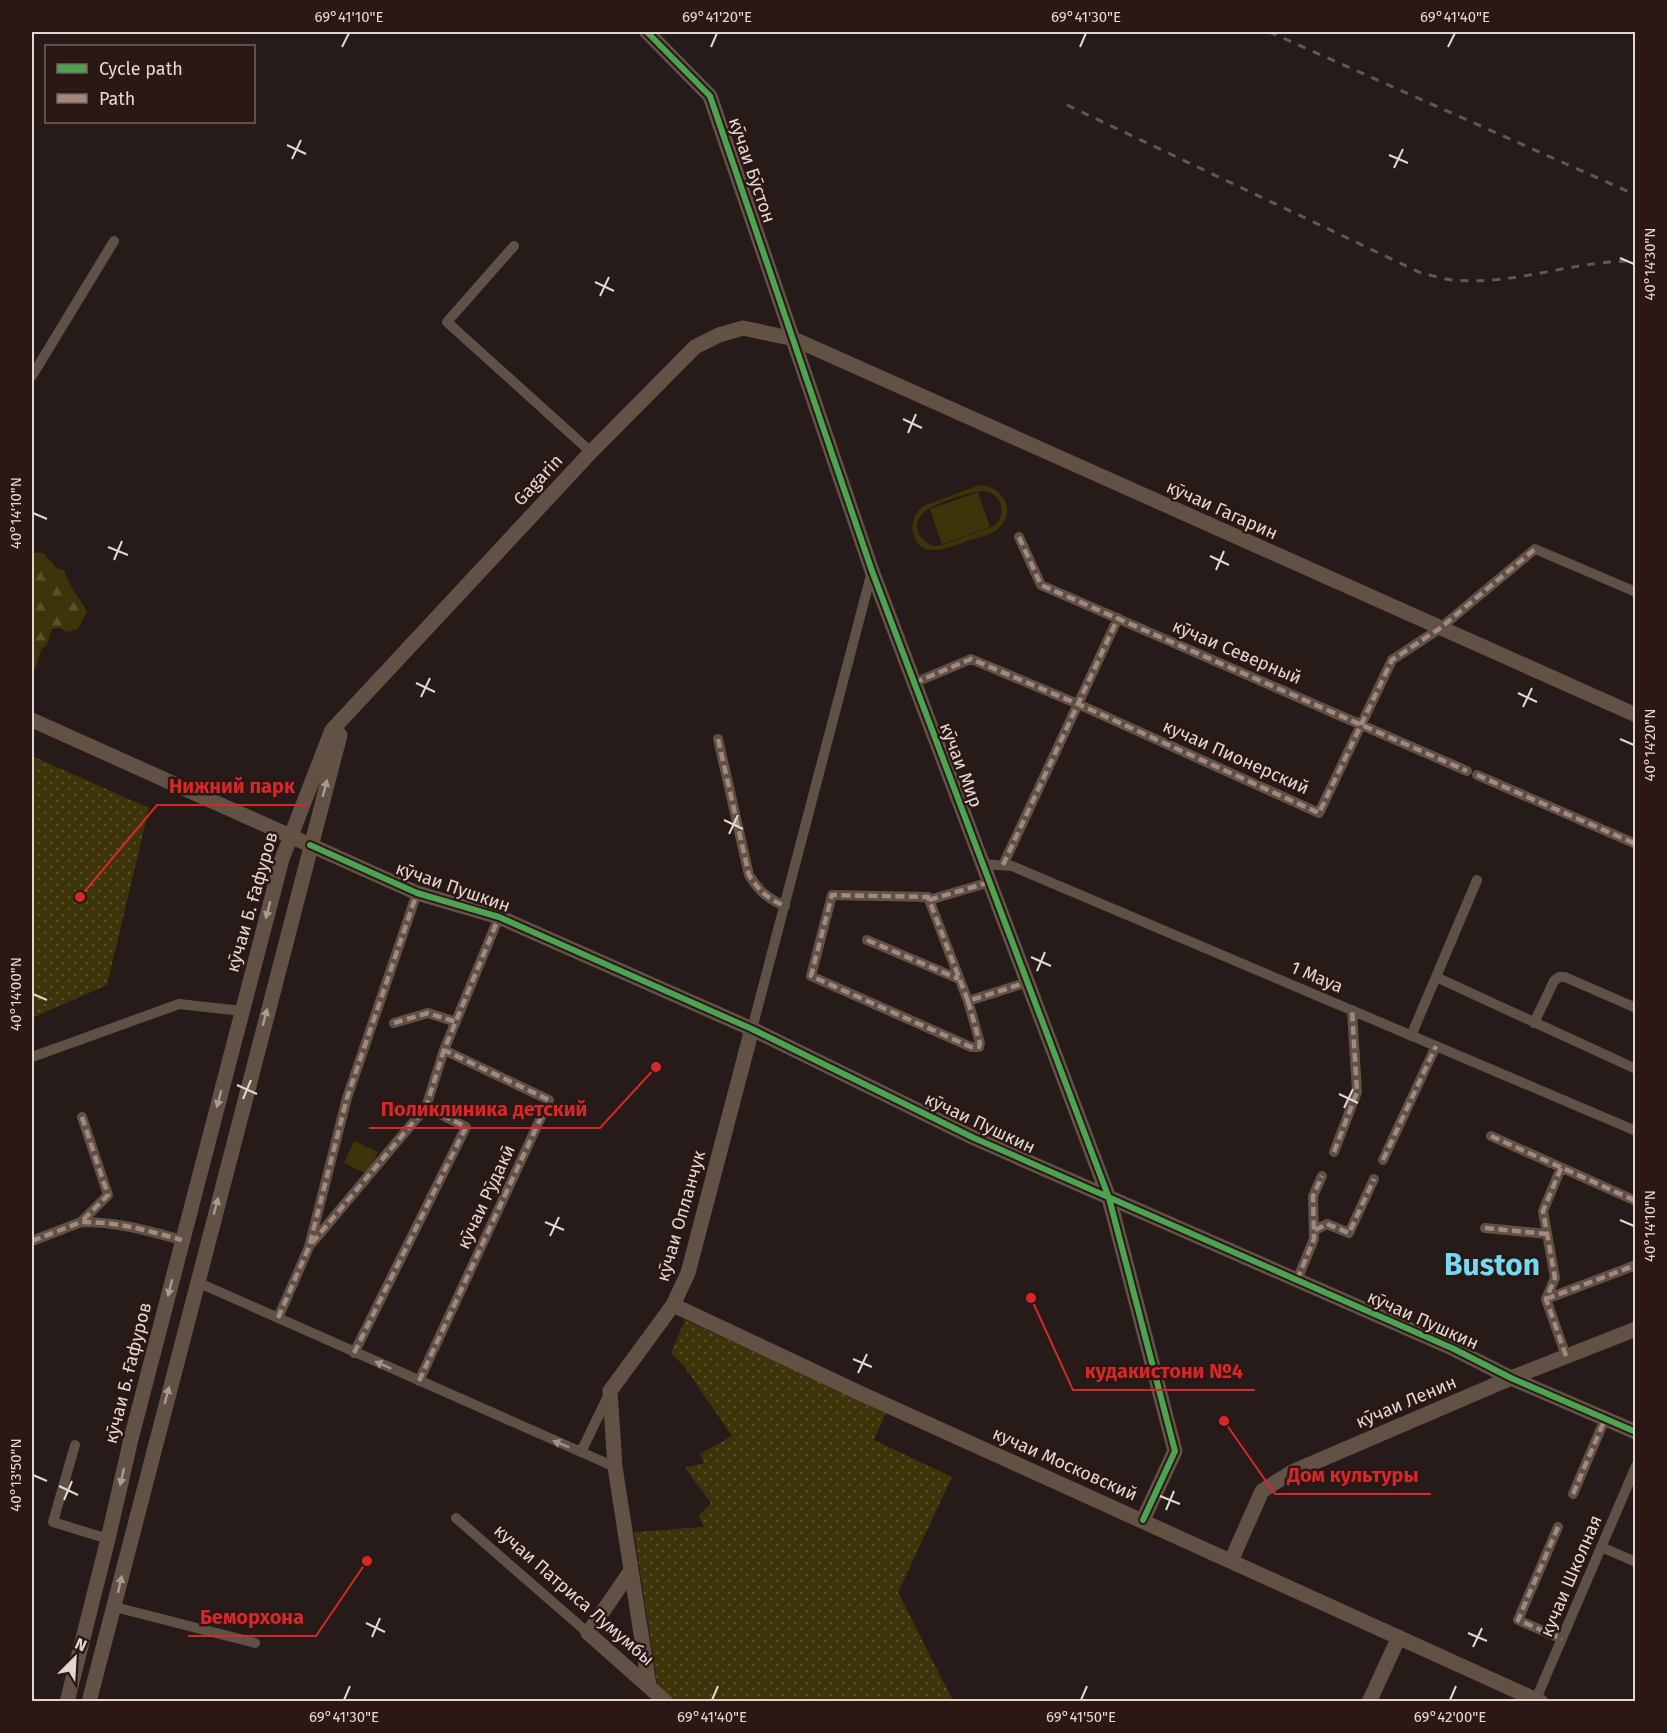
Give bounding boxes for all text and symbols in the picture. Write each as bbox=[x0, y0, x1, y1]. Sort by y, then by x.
text: 69°41'10"E bbox=[314, 8, 384, 26]
text: 69°41'20"E bbox=[682, 8, 752, 26]
text: 69°41'30"E bbox=[1051, 8, 1121, 26]
text: 69°41'40"E bbox=[1420, 8, 1490, 26]
legend bbox=[45, 45, 255, 123]
text: Cycle path bbox=[99, 58, 183, 80]
text: Path bbox=[99, 88, 135, 110]
street label: кӯчаи Бӯстон bbox=[724, 114, 780, 226]
text: 40°14'30"N bbox=[1641, 227, 1659, 301]
street label: Gagarin bbox=[509, 450, 567, 510]
street label: кӯчаи Гагарин bbox=[1163, 476, 1281, 544]
text: 40°14'10"N bbox=[7, 477, 25, 549]
street label: кӯчаи Северный bbox=[1169, 615, 1305, 689]
text: 40°14'20"N bbox=[1641, 708, 1659, 782]
street label: кучаи Пионерский bbox=[1159, 715, 1313, 799]
street label: кӯчаи Мир bbox=[935, 720, 987, 810]
callout: Нижний парк bbox=[157, 767, 307, 805]
text: Нижний парк bbox=[169, 774, 296, 798]
one-way arrow bbox=[321, 779, 331, 797]
street label: кӯчаи Б. Ғафуров bbox=[221, 829, 283, 975]
street label: кӯчаи Пушкин bbox=[393, 857, 513, 917]
one-way arrow bbox=[263, 901, 273, 920]
street label: 1 Maya bbox=[1288, 956, 1346, 998]
text: 40°14'00"N bbox=[7, 957, 25, 1031]
one-way arrow bbox=[261, 1008, 271, 1026]
street label: кӯчаи Пушкин bbox=[921, 1088, 1039, 1158]
one-way arrow bbox=[214, 1090, 223, 1108]
callout: Поликлиника детский bbox=[369, 1090, 600, 1128]
text: Поликлиника детский bbox=[381, 1097, 587, 1121]
street label: кӯчаи Рӯдакӣ bbox=[452, 1141, 520, 1253]
street label: кӯчаи Опланчук bbox=[652, 1147, 710, 1284]
text: 40°14'10"N bbox=[1641, 1190, 1659, 1262]
one-way arrow bbox=[212, 1197, 222, 1215]
district label: Buston bbox=[1444, 1247, 1540, 1283]
one-way arrow bbox=[165, 1279, 174, 1297]
street label: кӯчаи Пушкин bbox=[1364, 1286, 1482, 1354]
street label: кӯчаи Б. Ғафуров bbox=[100, 1300, 156, 1446]
callout: кудакистони №4 bbox=[1073, 1352, 1255, 1390]
text: кудакистони №4 bbox=[1085, 1359, 1243, 1383]
one-way arrow bbox=[374, 1360, 392, 1369]
street label: кӯчаи Ленин bbox=[1352, 1371, 1460, 1433]
one-way arrow bbox=[163, 1386, 173, 1404]
street label: кучаи Московский bbox=[989, 1422, 1141, 1506]
text: 40°13'50"N bbox=[7, 1438, 25, 1512]
one-way arrow bbox=[552, 1439, 570, 1449]
callout: Дом культуры bbox=[1275, 1456, 1431, 1494]
text: Дом культуры bbox=[1286, 1463, 1419, 1487]
one-way arrow bbox=[117, 1468, 127, 1486]
street label: кучаи Школная bbox=[1535, 1512, 1607, 1640]
street label: кучаи Патриса Лумумбы bbox=[489, 1520, 659, 1670]
one-way arrow bbox=[115, 1575, 125, 1593]
callout: Беморхона bbox=[188, 1598, 316, 1636]
text: Беморхона bbox=[200, 1605, 304, 1629]
north arrow bbox=[45, 1628, 105, 1688]
text: N bbox=[72, 1634, 90, 1656]
text: 69°41'30"E bbox=[309, 1708, 379, 1726]
text: 69°41'40"E bbox=[677, 1708, 747, 1726]
text: 69°41'50"E bbox=[1046, 1708, 1116, 1726]
text: 69°42'00"E bbox=[1414, 1708, 1486, 1726]

